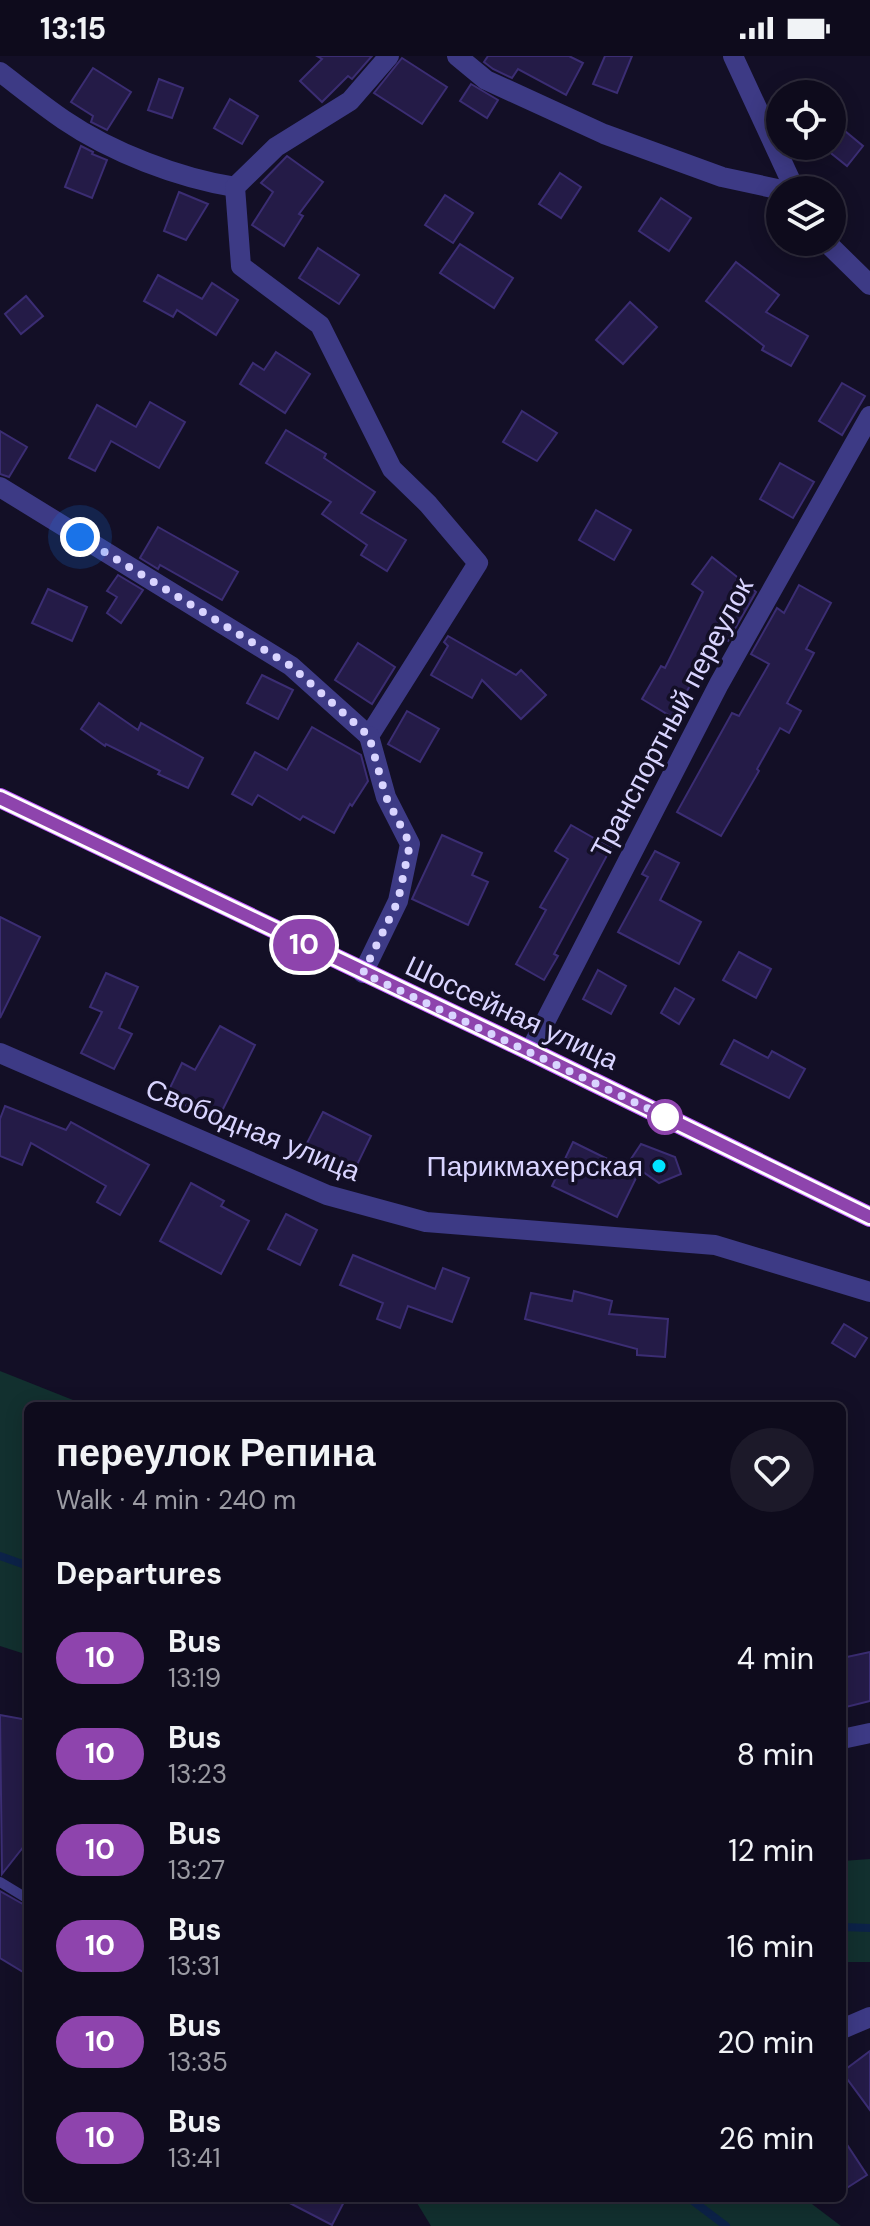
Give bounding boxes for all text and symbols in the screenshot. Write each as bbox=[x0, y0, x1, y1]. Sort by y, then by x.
text: 13:15 bbox=[40, 9, 106, 48]
map controls bbox=[766, 80, 846, 256]
button: locate bbox=[766, 80, 846, 160]
button: layers bbox=[766, 176, 846, 256]
your location bbox=[60, 517, 100, 557]
street label: Транспортный переулок bbox=[582, 571, 762, 865]
line badge: 10 bbox=[268, 919, 340, 971]
text: 10 bbox=[289, 926, 319, 963]
street label: Шоссейная улица bbox=[399, 947, 625, 1079]
street label: Свободная улица bbox=[140, 1070, 366, 1190]
unlabelled marker bbox=[648, 1100, 682, 1134]
place label: Парикмахерская bbox=[427, 1148, 643, 1185]
marker: Парикмахерская bbox=[650, 1157, 668, 1175]
text: переулок Репина bbox=[56, 1428, 376, 1478]
button: heart bbox=[730, 1428, 814, 1512]
text: Walk · 4 min · 240 m bbox=[56, 1483, 296, 1517]
text: Departures bbox=[56, 1554, 222, 1593]
text: Bus bbox=[168, 1622, 222, 1661]
text: 10 bbox=[85, 1639, 115, 1676]
text: 4 min bbox=[737, 1639, 814, 1678]
text: 13:19 bbox=[168, 1661, 221, 1695]
text: Bus bbox=[168, 1718, 222, 1757]
text: 10 bbox=[85, 1735, 115, 1772]
text: 8 min bbox=[737, 1735, 814, 1774]
text: 13:23 bbox=[168, 1757, 227, 1791]
text: Bus bbox=[168, 1814, 222, 1853]
text: 10 bbox=[85, 1831, 115, 1868]
text: 12 min bbox=[728, 1831, 814, 1870]
text: 13:27 bbox=[168, 1853, 225, 1887]
text: Bus bbox=[168, 1910, 222, 1949]
text: 10 bbox=[85, 1927, 115, 1964]
text: 16 min bbox=[727, 1927, 814, 1966]
text: 13:31 bbox=[168, 1949, 220, 1983]
text: Bus bbox=[168, 2006, 222, 2045]
text: 10 bbox=[85, 2023, 115, 2060]
text: 20 min bbox=[717, 2023, 814, 2062]
text: 13:35 bbox=[168, 2045, 228, 2079]
text: Bus bbox=[168, 2102, 222, 2141]
text: 10 bbox=[85, 2119, 115, 2156]
text: 26 min bbox=[719, 2119, 814, 2158]
text: 13:41 bbox=[168, 2141, 221, 2175]

